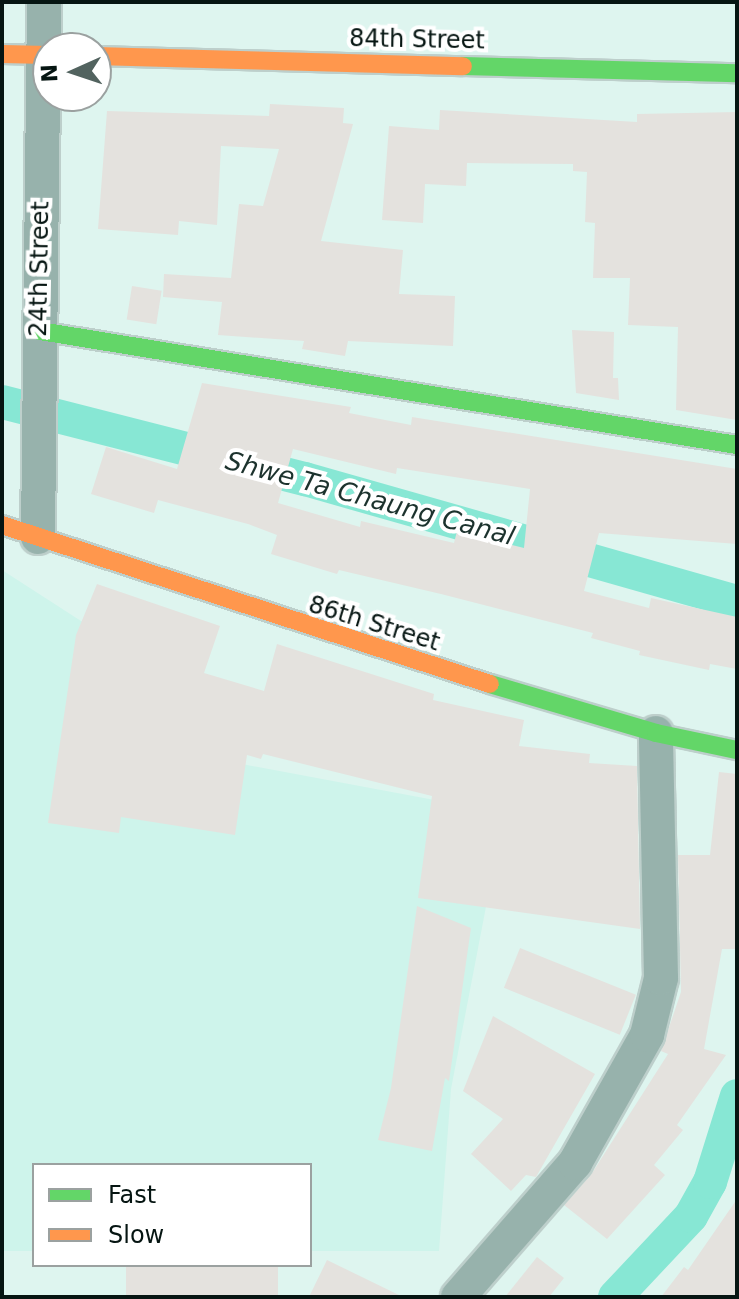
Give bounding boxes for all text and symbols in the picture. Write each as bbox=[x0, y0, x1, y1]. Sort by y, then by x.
street label: 84th Street bbox=[349, 24, 485, 56]
north arrow bbox=[32, 32, 112, 112]
text: N bbox=[37, 63, 62, 83]
street label: 24th Street bbox=[24, 201, 56, 337]
water label: Shwe Ta Chaung Canal bbox=[222, 445, 518, 553]
street label: 86th Street bbox=[305, 590, 443, 658]
legend bbox=[32, 1163, 312, 1267]
text: Fast bbox=[108, 1181, 156, 1209]
text: Slow bbox=[108, 1221, 164, 1249]

